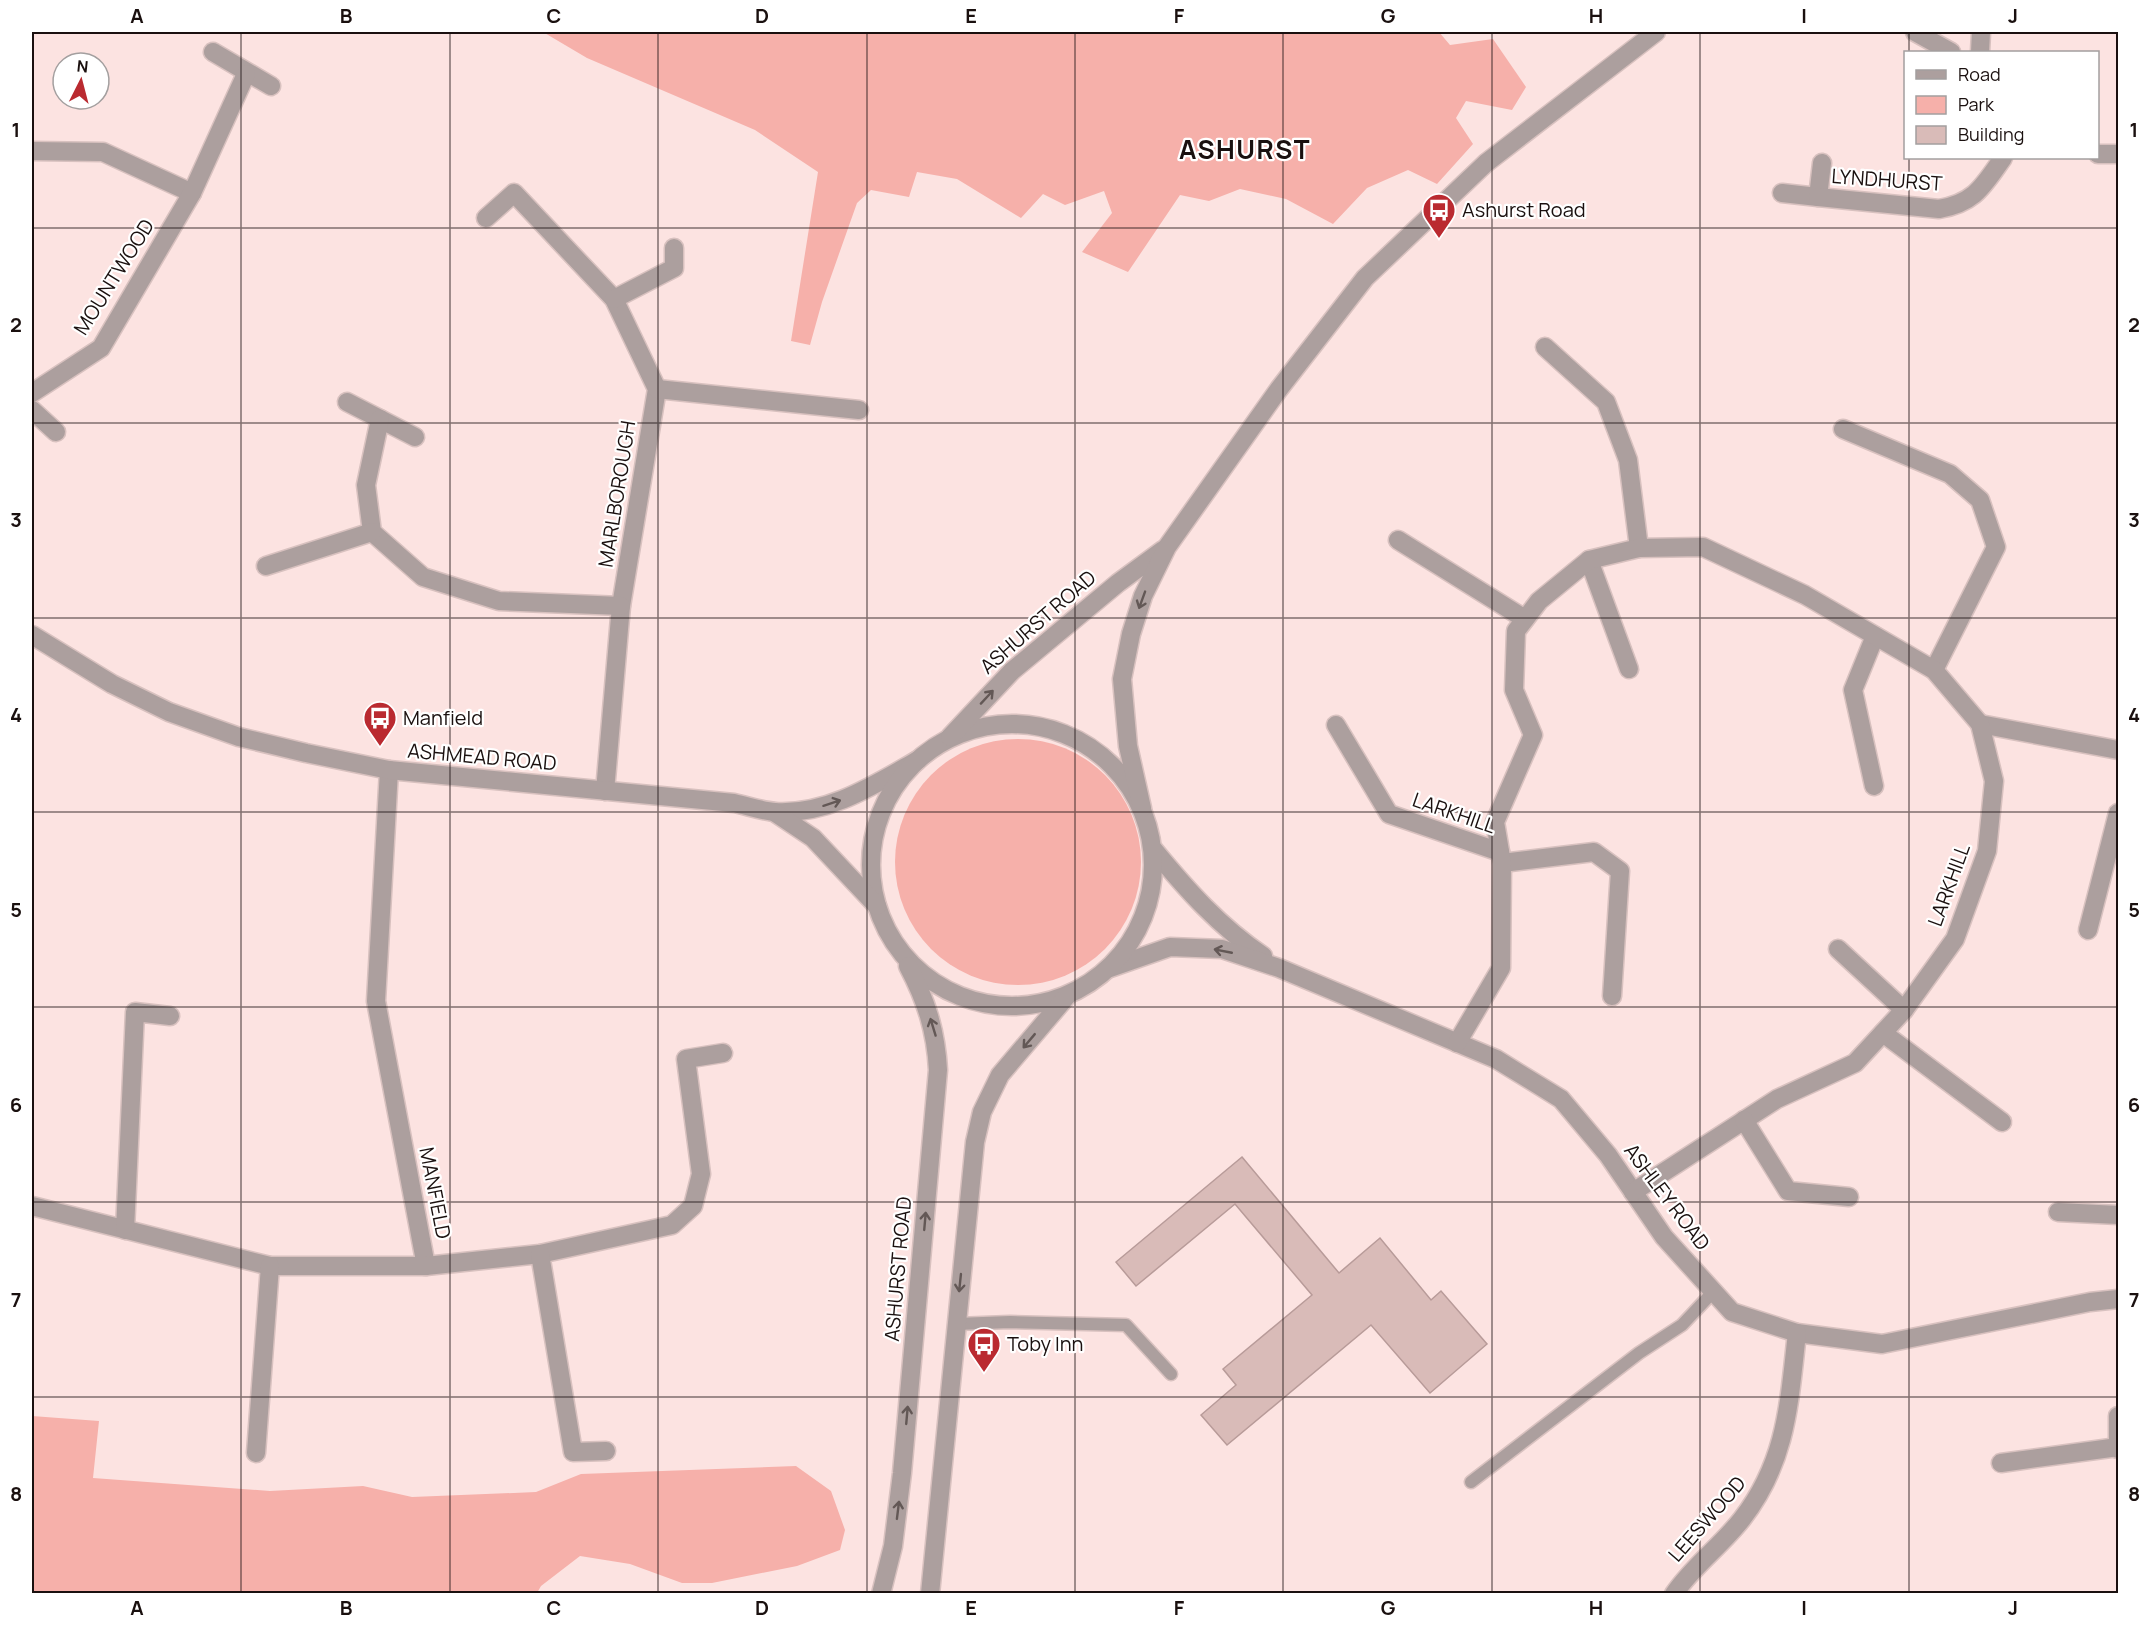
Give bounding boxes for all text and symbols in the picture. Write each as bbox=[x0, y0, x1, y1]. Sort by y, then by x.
text: A bbox=[130, 2, 144, 29]
text: B bbox=[340, 2, 353, 29]
text: C bbox=[547, 2, 561, 29]
text: D bbox=[755, 2, 769, 29]
text: E bbox=[965, 2, 977, 29]
text: F bbox=[1174, 2, 1185, 29]
text: G bbox=[1381, 2, 1396, 29]
text: H bbox=[1589, 2, 1603, 29]
text: I bbox=[1801, 2, 1807, 29]
text: J bbox=[2008, 2, 2018, 29]
north arrow bbox=[51, 51, 111, 111]
legend bbox=[1904, 51, 2099, 159]
text: N bbox=[76, 55, 89, 78]
text: Road bbox=[1958, 62, 2001, 86]
text: Park bbox=[1958, 92, 1995, 116]
text: 1 bbox=[12, 116, 20, 143]
text: 1 bbox=[2130, 116, 2138, 143]
text: Building bbox=[1958, 122, 2024, 146]
district label: ASHURST bbox=[1179, 131, 1311, 167]
street label: LYNDHURST bbox=[1831, 162, 1943, 197]
bus stop icon: Ashurst Road bbox=[1421, 192, 1457, 239]
place label: Ashurst Road bbox=[1462, 196, 1586, 223]
street label: MOUNTWOOD bbox=[67, 214, 160, 340]
text: 2 bbox=[10, 311, 22, 338]
text: 2 bbox=[2128, 311, 2140, 338]
street label: MARLBOROUGH bbox=[592, 419, 641, 569]
text: 3 bbox=[10, 506, 22, 533]
text: 3 bbox=[2128, 506, 2140, 533]
street label: ASHURST ROAD bbox=[974, 564, 1101, 680]
one-way arrow bbox=[1136, 590, 1147, 609]
one-way arrow bbox=[980, 690, 994, 705]
bus stop icon: Manfield bbox=[362, 700, 398, 747]
text: 4 bbox=[10, 701, 22, 728]
text: 4 bbox=[2128, 701, 2140, 728]
place label: Manfield bbox=[403, 704, 483, 731]
street label: ASHMEAD ROAD bbox=[406, 737, 558, 776]
street label: LARKHILL bbox=[1409, 786, 1499, 839]
one-way arrow bbox=[822, 797, 841, 808]
street label: LARKHILL bbox=[1921, 840, 1976, 930]
text: 5 bbox=[10, 896, 22, 923]
text: 5 bbox=[2128, 896, 2140, 923]
one-way arrow bbox=[1214, 945, 1233, 956]
one-way arrow bbox=[927, 1018, 938, 1037]
one-way arrow bbox=[1022, 1033, 1036, 1048]
text: 6 bbox=[10, 1091, 22, 1118]
text: 6 bbox=[2128, 1091, 2140, 1118]
street label: ASHLEY ROAD bbox=[1618, 1138, 1716, 1256]
street label: MANFIELD bbox=[413, 1145, 458, 1241]
street label: ASHURST ROAD bbox=[878, 1195, 917, 1343]
one-way arrow bbox=[919, 1212, 930, 1231]
one-way arrow bbox=[954, 1272, 965, 1292]
text: 7 bbox=[11, 1286, 21, 1313]
text: 7 bbox=[2129, 1286, 2139, 1313]
bus stop icon: Toby Inn bbox=[966, 1326, 1002, 1373]
place label: Toby Inn bbox=[1007, 1330, 1083, 1357]
one-way arrow bbox=[902, 1406, 913, 1426]
street label: LEESWOOD bbox=[1662, 1470, 1751, 1567]
text: 8 bbox=[10, 1480, 22, 1507]
text: 8 bbox=[2128, 1480, 2140, 1507]
one-way arrow bbox=[892, 1500, 903, 1520]
text: A bbox=[130, 1594, 144, 1621]
text: B bbox=[340, 1594, 353, 1621]
text: C bbox=[547, 1594, 561, 1621]
text: D bbox=[755, 1594, 769, 1621]
text: E bbox=[965, 1594, 977, 1621]
text: F bbox=[1174, 1594, 1185, 1621]
text: G bbox=[1381, 1594, 1396, 1621]
text: H bbox=[1589, 1594, 1603, 1621]
text: I bbox=[1801, 1594, 1807, 1621]
text: J bbox=[2008, 1594, 2018, 1621]

